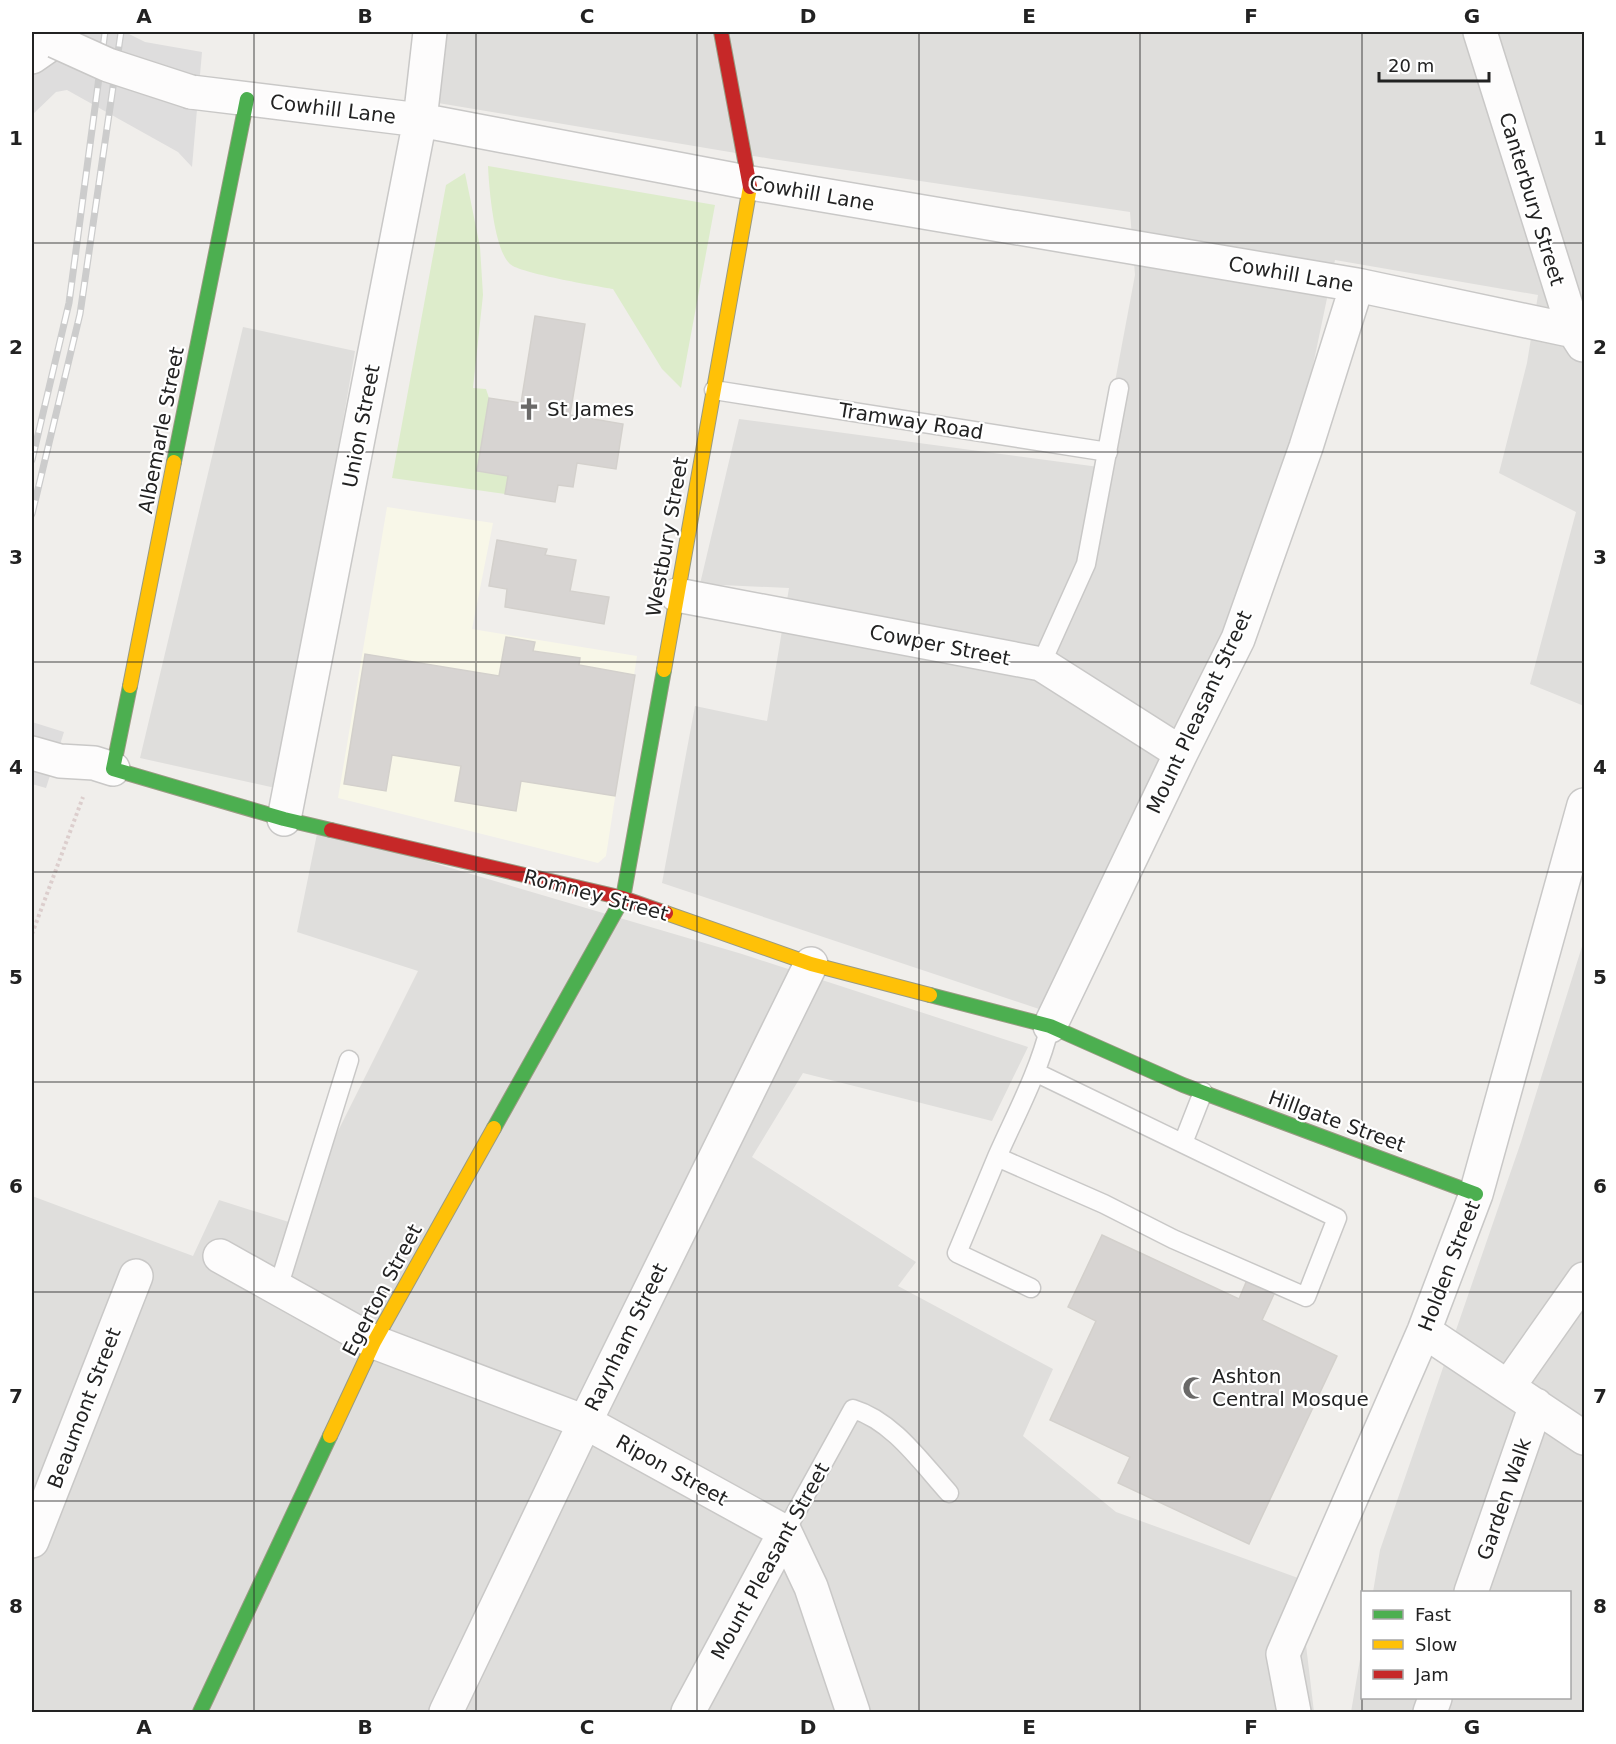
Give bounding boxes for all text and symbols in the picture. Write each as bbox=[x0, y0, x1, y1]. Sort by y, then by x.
text: A bbox=[136, 4, 152, 28]
text: B bbox=[357, 4, 373, 28]
text: C bbox=[580, 4, 594, 28]
text: D bbox=[800, 4, 816, 28]
text: E bbox=[1022, 4, 1036, 28]
text: F bbox=[1244, 4, 1258, 28]
text: G bbox=[1464, 4, 1480, 28]
scale bar bbox=[1379, 45, 1488, 83]
text: 20 m bbox=[1388, 55, 1434, 76]
street label: Cowhill Lane bbox=[269, 89, 397, 129]
street label: Canterbury Street bbox=[1494, 110, 1570, 289]
text: 1 bbox=[9, 126, 23, 150]
text: 1 bbox=[1593, 126, 1607, 150]
street label: Cowhill Lane bbox=[748, 170, 876, 216]
street label: Cowhill Lane bbox=[1227, 251, 1355, 297]
text: 2 bbox=[9, 335, 23, 359]
text: 2 bbox=[1593, 335, 1607, 359]
street label: Albemarle Street bbox=[133, 345, 189, 515]
street label: Union Street bbox=[337, 362, 385, 490]
church icon: St James bbox=[516, 396, 542, 422]
place label: St James bbox=[547, 397, 634, 421]
street label: Tramway Road bbox=[836, 398, 985, 444]
street label: Westbury Street bbox=[641, 455, 693, 619]
text: 3 bbox=[9, 545, 23, 569]
text: 3 bbox=[1593, 545, 1607, 569]
street label: Mount Pleasant Street bbox=[1141, 606, 1257, 817]
street label: Cowper Street bbox=[868, 620, 1013, 670]
text: 4 bbox=[9, 755, 23, 779]
text: 4 bbox=[1593, 755, 1607, 779]
street label: Romney Street bbox=[521, 864, 671, 926]
text: 5 bbox=[9, 965, 23, 989]
text: 5 bbox=[1593, 965, 1607, 989]
street label: Hillgate Street bbox=[1265, 1085, 1409, 1157]
text: 6 bbox=[9, 1174, 23, 1198]
text: 6 bbox=[1593, 1174, 1607, 1198]
street label: Holden Street bbox=[1413, 1197, 1485, 1335]
street label: Egerton Street bbox=[337, 1220, 427, 1360]
street label: Raynham Street bbox=[580, 1259, 672, 1415]
street label: Beaumont Street bbox=[42, 1324, 126, 1492]
place label: Ashton Central Mosque bbox=[1212, 1364, 1369, 1411]
mosque icon: Ashton Central Mosque bbox=[1181, 1375, 1207, 1401]
text: 7 bbox=[9, 1384, 23, 1408]
text: 7 bbox=[1593, 1384, 1607, 1408]
street label: Ripon Street bbox=[612, 1429, 732, 1511]
street label: Garden Walk bbox=[1472, 1434, 1536, 1563]
street label: Mount Pleasant Street bbox=[706, 1458, 834, 1664]
legend bbox=[1361, 1591, 1571, 1699]
text: 8 bbox=[9, 1594, 23, 1618]
text: 8 bbox=[1593, 1594, 1607, 1618]
text: Fast bbox=[1415, 1604, 1451, 1625]
text: Slow bbox=[1415, 1634, 1457, 1655]
text: Jam bbox=[1414, 1664, 1449, 1685]
text: A bbox=[136, 1715, 152, 1739]
text: B bbox=[357, 1715, 373, 1739]
text: C bbox=[580, 1715, 594, 1739]
text: D bbox=[800, 1715, 816, 1739]
text: E bbox=[1022, 1715, 1036, 1739]
text: F bbox=[1244, 1715, 1258, 1739]
text: G bbox=[1464, 1715, 1480, 1739]

